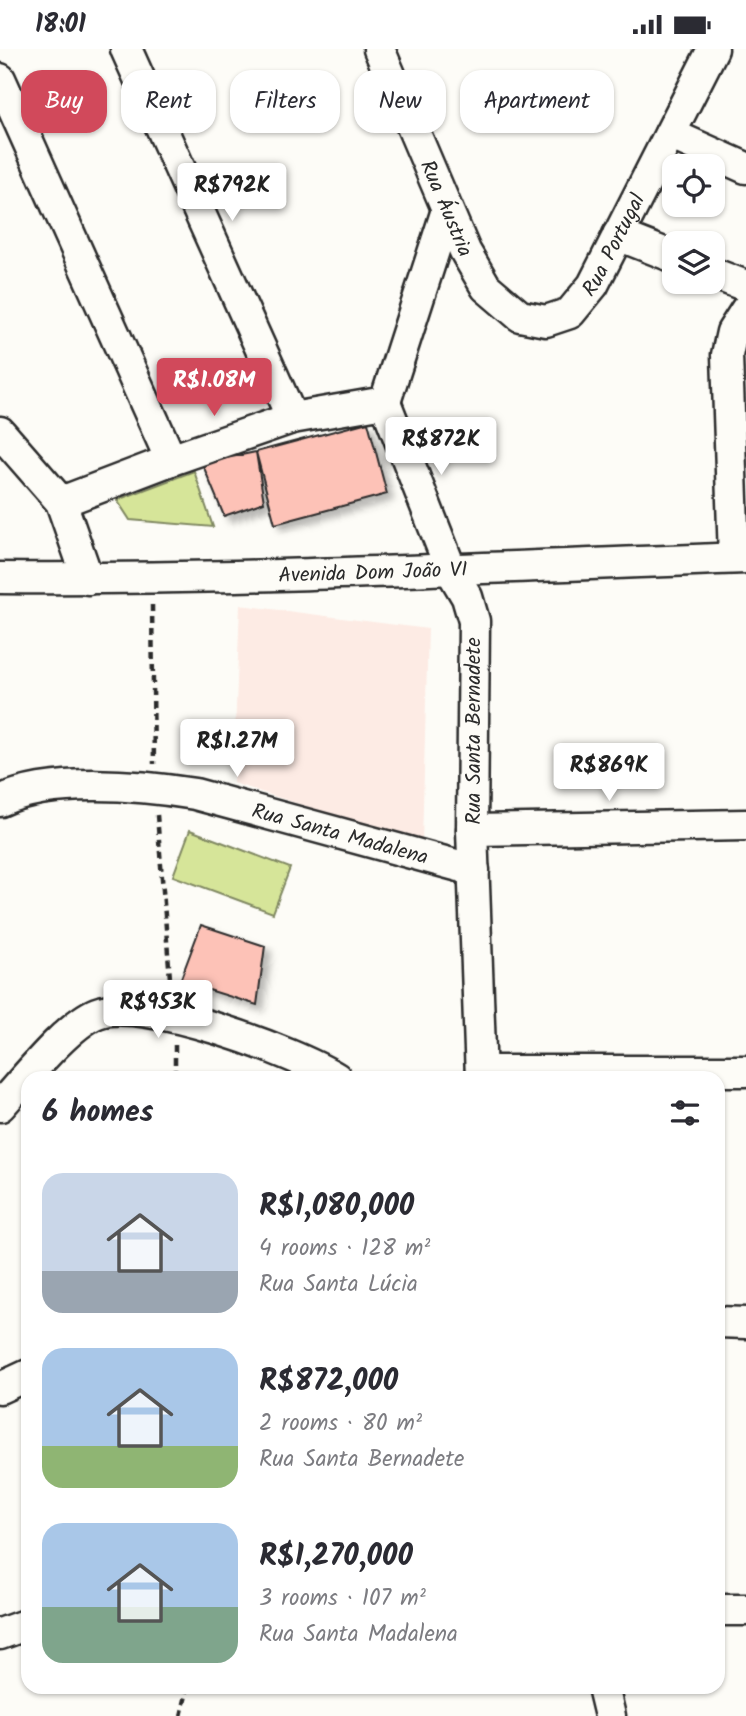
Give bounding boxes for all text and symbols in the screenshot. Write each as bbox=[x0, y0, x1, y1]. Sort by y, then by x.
text: 18:01 bbox=[35, 4, 86, 46]
chip: Buy bbox=[21, 70, 107, 133]
chip: Rent bbox=[121, 70, 216, 133]
chip: Filters bbox=[230, 70, 340, 133]
chip: New bbox=[354, 70, 446, 133]
chip: Apartment bbox=[460, 70, 614, 133]
map controls bbox=[662, 154, 725, 294]
button: locate bbox=[662, 154, 725, 217]
street label: Rua Áustria bbox=[410, 155, 481, 262]
pin: R$792K bbox=[175, 163, 289, 223]
text: R$792K bbox=[193, 168, 271, 204]
street label: Rua Portugal bbox=[575, 188, 655, 305]
button: layers bbox=[662, 231, 725, 294]
pin: R$1.08M bbox=[149, 359, 279, 418]
text: R$1.08M bbox=[173, 363, 255, 399]
pin: R$872K bbox=[384, 417, 498, 477]
text: R$872K bbox=[401, 422, 481, 458]
street label: Avenida Dom João VI bbox=[278, 554, 468, 593]
street label: Rua Santa Bernadete bbox=[458, 637, 491, 825]
pin: R$1.27M bbox=[172, 719, 302, 779]
text: R$1.27M bbox=[196, 724, 278, 760]
pin: R$869K bbox=[552, 743, 666, 803]
text: R$869K bbox=[570, 748, 648, 784]
street label: Rua Santa Madalena bbox=[248, 795, 432, 875]
pin: R$953K bbox=[101, 981, 215, 1040]
text: R$953K bbox=[119, 985, 197, 1021]
text: 6 homes bbox=[42, 1089, 154, 1137]
icon: filters bbox=[666, 1094, 704, 1132]
text: R$1,080,000 bbox=[259, 1183, 414, 1231]
icon: home bbox=[98, 1201, 182, 1285]
text: 4 rooms · 128 m² bbox=[259, 1231, 430, 1267]
text: Rua Santa Lúcia bbox=[259, 1267, 418, 1303]
text: R$872,000 bbox=[259, 1358, 398, 1406]
icon: home bbox=[98, 1376, 182, 1460]
text: 2 rooms · 80 m² bbox=[259, 1406, 422, 1442]
text: Rua Santa Bernadete bbox=[259, 1442, 464, 1478]
text: R$1,270,000 bbox=[259, 1533, 413, 1581]
icon: home bbox=[98, 1551, 182, 1635]
text: 3 rooms · 107 m² bbox=[259, 1581, 426, 1617]
text: Rua Santa Madalena bbox=[259, 1617, 458, 1653]

